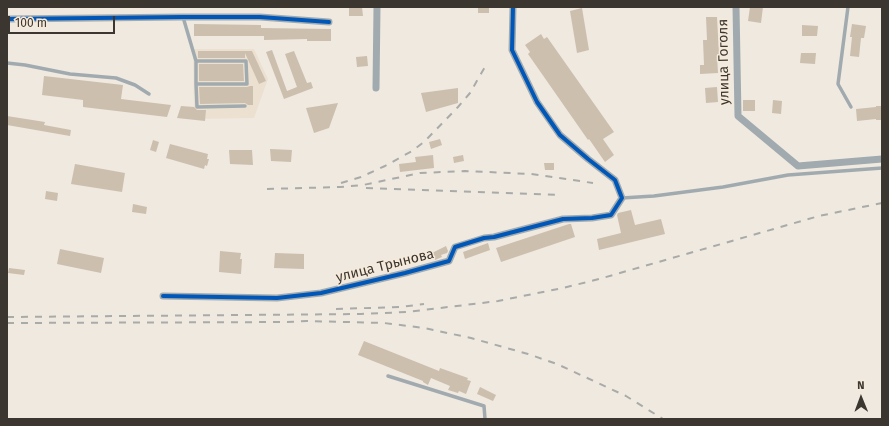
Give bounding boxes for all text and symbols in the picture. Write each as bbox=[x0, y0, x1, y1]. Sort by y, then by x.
scale bar bbox=[10, 8, 117, 34]
text: 100 m bbox=[15, 16, 47, 30]
street label: улица Гоголя bbox=[715, 19, 733, 105]
street label: улица Трынова bbox=[334, 246, 436, 286]
north arrow bbox=[841, 378, 881, 418]
text: N bbox=[857, 379, 865, 392]

